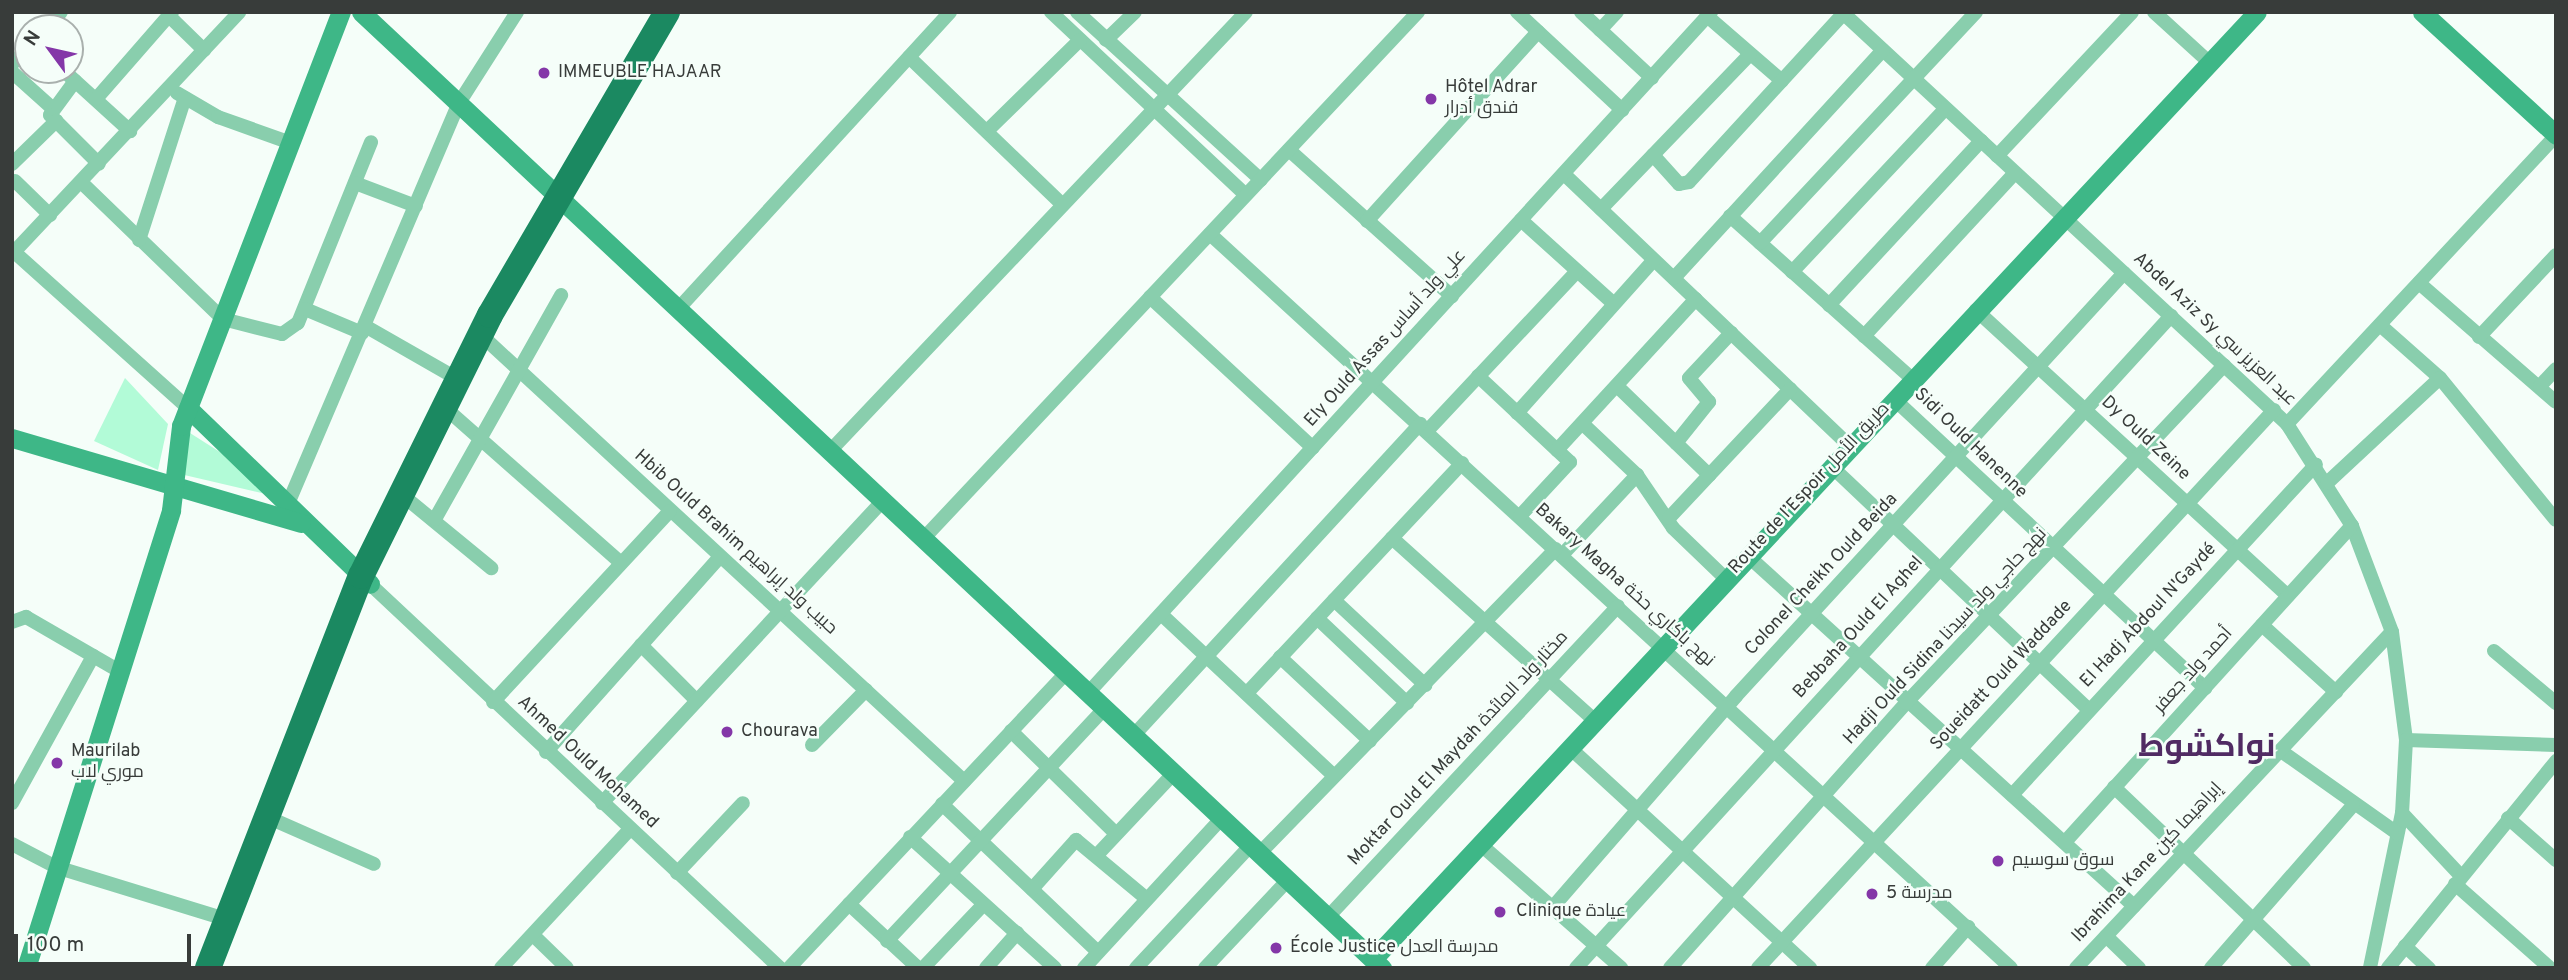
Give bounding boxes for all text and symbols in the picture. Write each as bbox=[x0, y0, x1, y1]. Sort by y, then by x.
north arrow bbox=[14, 14, 84, 84]
text: N bbox=[19, 26, 47, 51]
place label: IMMEUBLE HAJAAR bbox=[558, 62, 722, 84]
marker: IMMEUBLE HAJAAR bbox=[536, 65, 552, 81]
place label: Hôtel Adrar فندق أدرار bbox=[1445, 78, 1538, 120]
marker: Hôtel Adrar فندق أدرار bbox=[1423, 91, 1439, 107]
street label: Ely Ould Assas علي ولد أساس bbox=[1300, 246, 1472, 432]
street label: Abdel Aziz Sy عبد العزيز سي bbox=[2128, 248, 2300, 412]
street label: Sidi Ould Hanenne bbox=[1909, 384, 2031, 504]
street label: Dy Ould Zeine bbox=[2096, 392, 2194, 486]
street label: Route de l’Espoir طريق الأمل bbox=[1725, 399, 1895, 579]
street label: Hbib Ould Brahim حبيب ولد إبراهيم bbox=[629, 446, 841, 640]
street label: Colonel Cheikh Ould Beida bbox=[1741, 489, 1903, 661]
street label: Bakary Magha نهج باكاري حخة bbox=[1530, 500, 1718, 672]
street label: Hadji Ould Sidina نهج حاجي ولد سيدنا bbox=[1840, 524, 2052, 750]
street label: El Hadj Abdoul N'Gaydé bbox=[2076, 539, 2222, 693]
street label: Bebbaha Ould El Aghel bbox=[1789, 552, 1929, 704]
street label: Soueidatt Ould Waddade bbox=[1927, 596, 2077, 756]
street label: أحمد ولد جعفر bbox=[2150, 624, 2238, 718]
street label: Moktar Ould El Maydah مختار ولد المائدة bbox=[1344, 627, 1574, 871]
street label: Ahmed Ould Mohamed bbox=[512, 692, 662, 834]
place label: Chourava bbox=[741, 721, 818, 743]
marker: Chourava bbox=[719, 724, 735, 740]
district label: نواكشوط bbox=[2139, 729, 2275, 767]
place label: Maurilab موري لاب bbox=[71, 742, 144, 784]
marker: Maurilab موري لاب bbox=[49, 755, 65, 771]
street label: Ibrahima Kane إبراهيما كين bbox=[2068, 779, 2228, 947]
place label: سوق سوسيم bbox=[2012, 850, 2114, 872]
marker: سوق سوسيم bbox=[1990, 853, 2006, 869]
place label: مدرسة 5 bbox=[1886, 883, 1953, 905]
marker: مدرسة 5 bbox=[1864, 886, 1880, 902]
place label: Clinique عيادة bbox=[1516, 901, 1626, 923]
marker: Clinique عيادة bbox=[1490, 902, 1510, 922]
scale bar bbox=[18, 920, 194, 964]
text: 100 m bbox=[27, 932, 84, 959]
place label: École Justice مدرسة العدل bbox=[1290, 937, 1499, 959]
marker: École Justice مدرسة العدل bbox=[1268, 940, 1284, 956]

